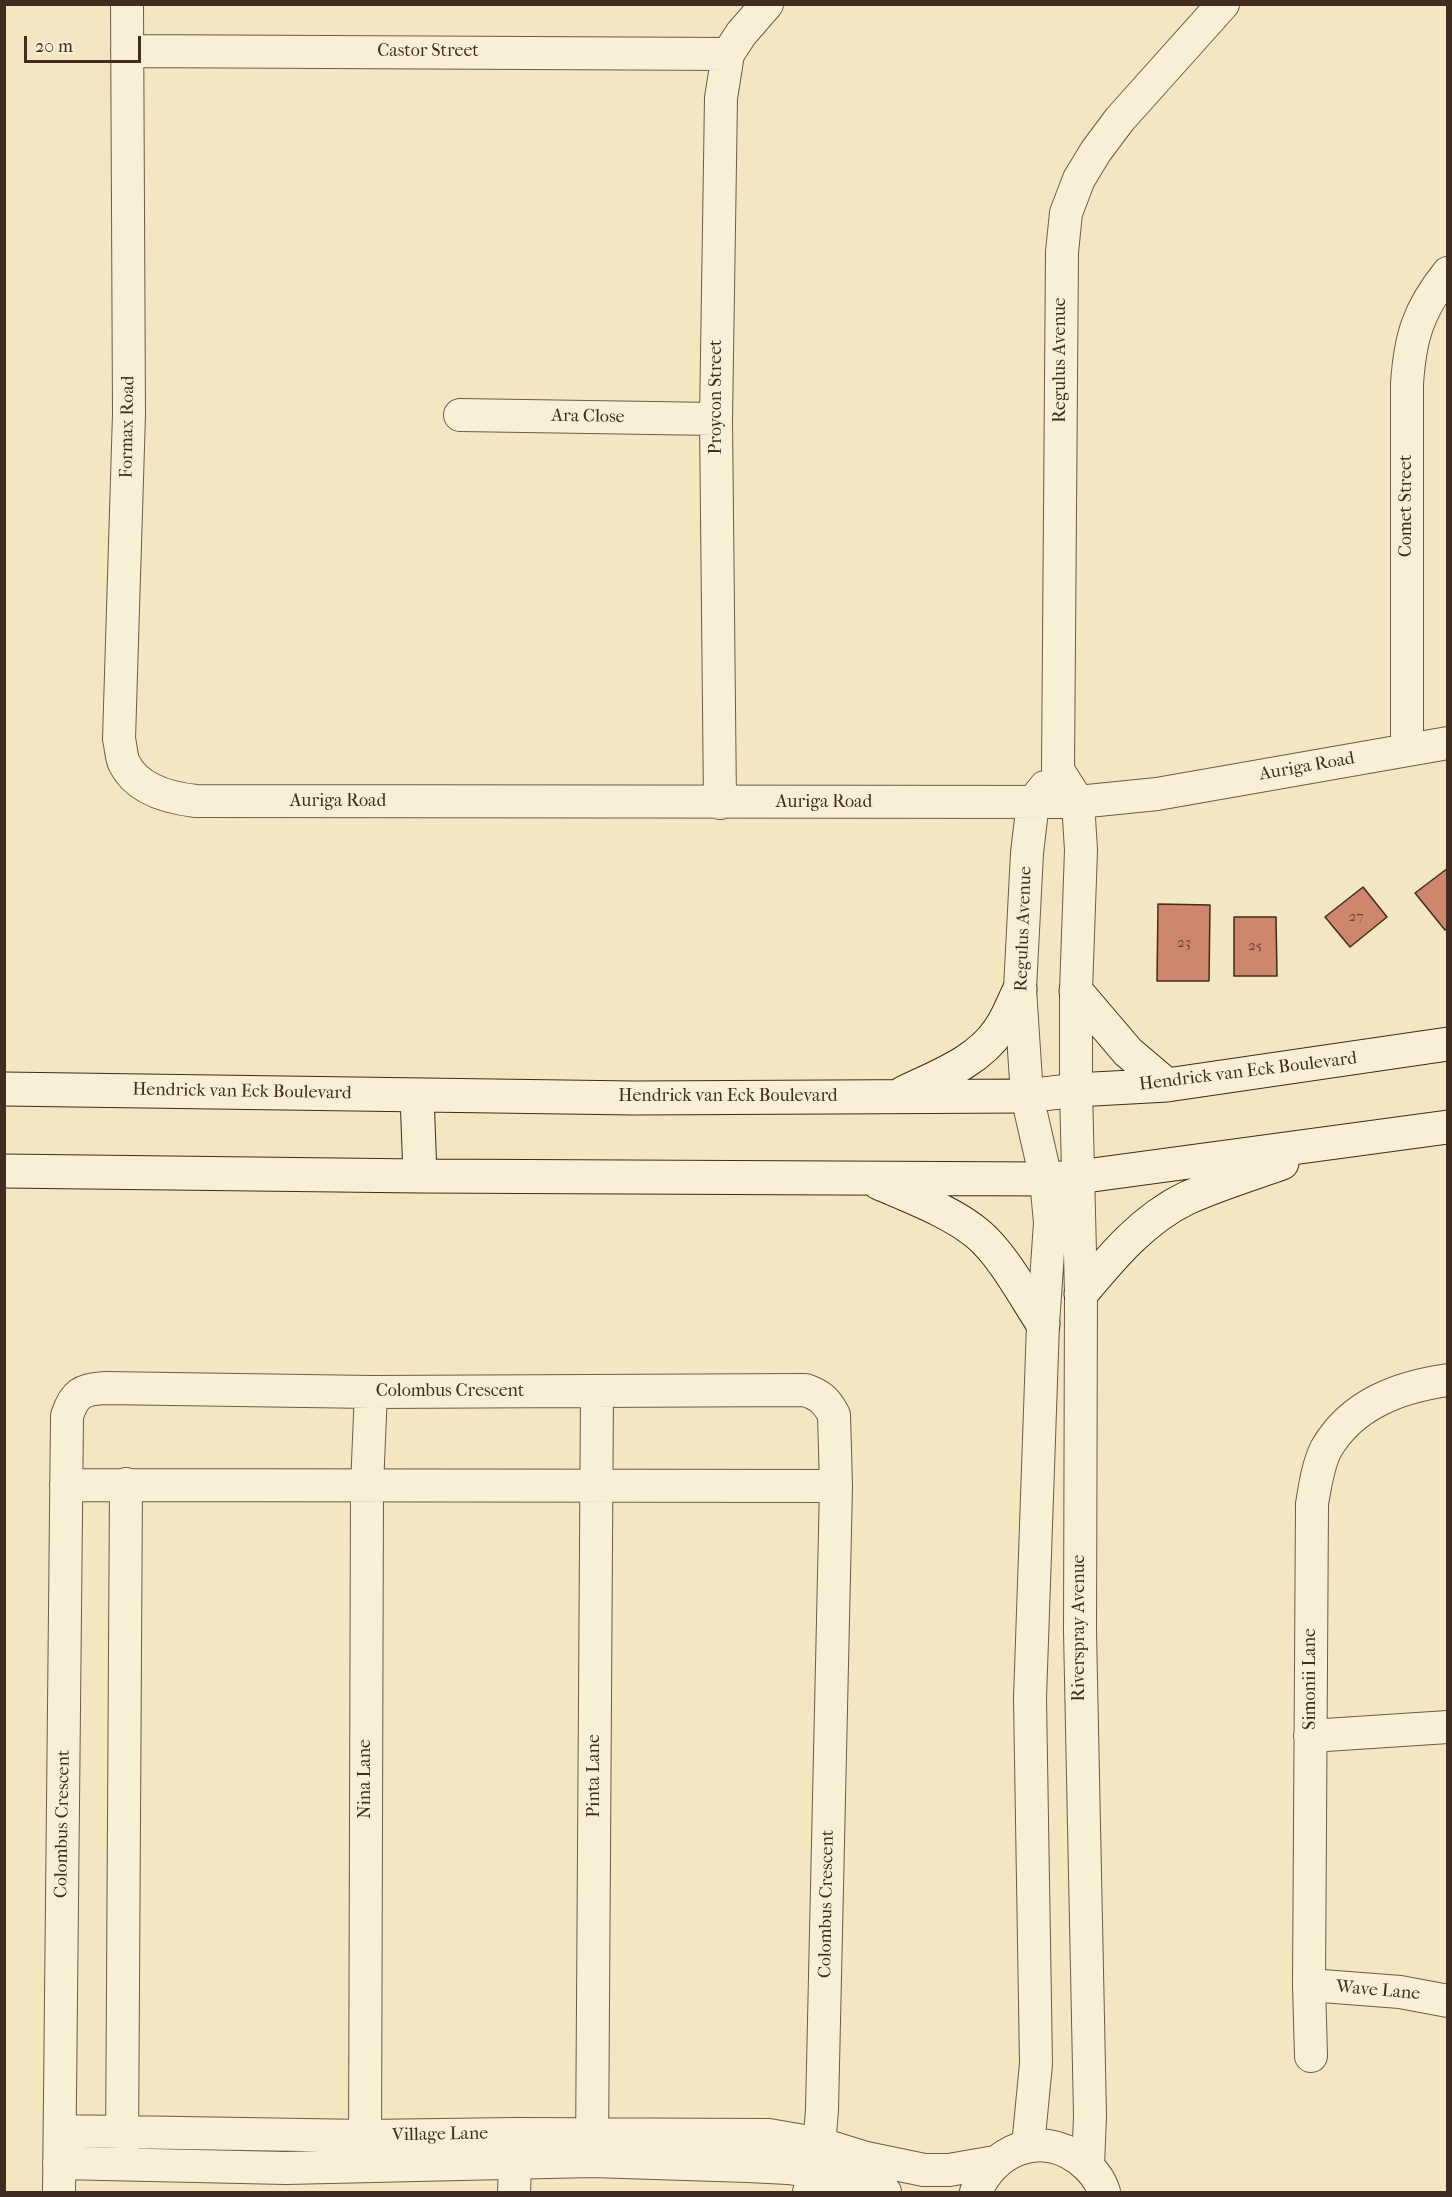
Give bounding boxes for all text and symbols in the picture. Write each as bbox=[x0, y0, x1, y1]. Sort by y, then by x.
scale bar bbox=[27, 24, 144, 62]
text: 20 m bbox=[35, 36, 73, 57]
street label: Castor Street bbox=[377, 41, 479, 63]
street label: Regulus Avenue bbox=[1050, 297, 1072, 423]
street label: Proycon Street bbox=[706, 339, 728, 455]
street label: Formax Road bbox=[116, 375, 140, 479]
street label: Ara Close bbox=[551, 406, 625, 428]
street label: Comet Street bbox=[1396, 455, 1418, 557]
street label: Auriga Road bbox=[1258, 748, 1356, 786]
street label: Auriga Road bbox=[290, 791, 386, 813]
street label: Auriga Road bbox=[776, 792, 872, 814]
street label: Regulus Avenue bbox=[1011, 866, 1037, 992]
house number: 27 bbox=[1349, 908, 1363, 926]
house number: 23 bbox=[1177, 934, 1191, 952]
house number: 25 bbox=[1248, 937, 1262, 955]
street label: Hendrick van Eck Boulevard bbox=[1138, 1048, 1358, 1096]
street label: Hendrick van Eck Boulevard bbox=[132, 1079, 352, 1105]
street label: Hendrick van Eck Boulevard bbox=[618, 1086, 838, 1108]
street label: Colombus Crescent bbox=[376, 1381, 524, 1403]
street label: Riverspray Avenue bbox=[1069, 1555, 1091, 1701]
street label: Simonii Lane bbox=[1300, 1628, 1322, 1730]
street label: Pinta Lane bbox=[584, 1734, 606, 1818]
street label: Nina Lane bbox=[355, 1739, 377, 1819]
street label: Colombus Crescent bbox=[51, 1750, 75, 1898]
street label: Colombus Crescent bbox=[815, 1830, 839, 1978]
street label: Wave Lane bbox=[1335, 1977, 1421, 2005]
street label: Village Lane bbox=[392, 2123, 488, 2147]

